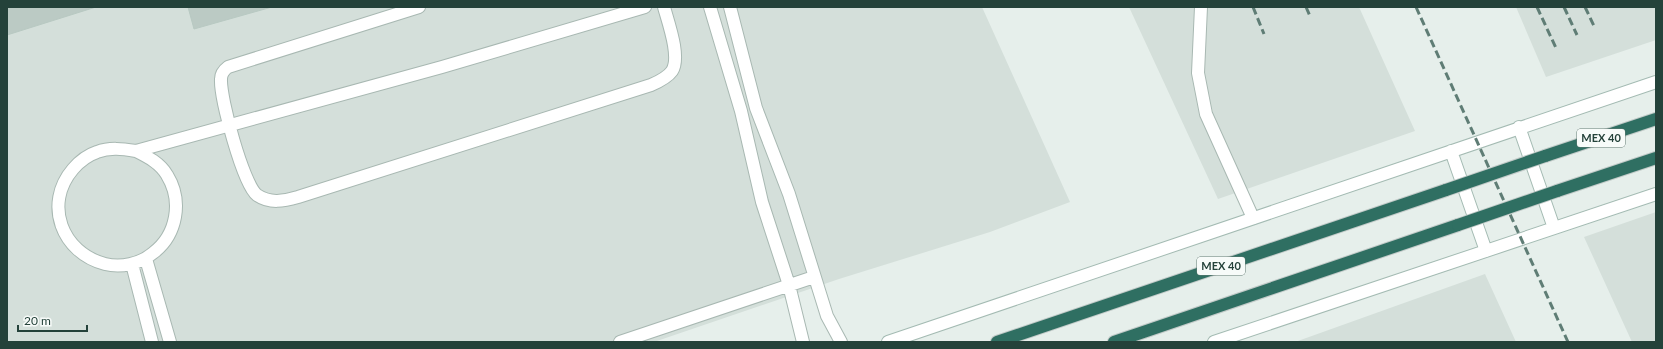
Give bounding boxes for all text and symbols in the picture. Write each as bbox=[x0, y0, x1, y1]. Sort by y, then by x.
road number: MEX 40 bbox=[1577, 129, 1625, 147]
road number: MEX 40 bbox=[1197, 257, 1245, 275]
scale bar bbox=[18, 307, 87, 333]
text: 20 m bbox=[24, 313, 51, 328]

